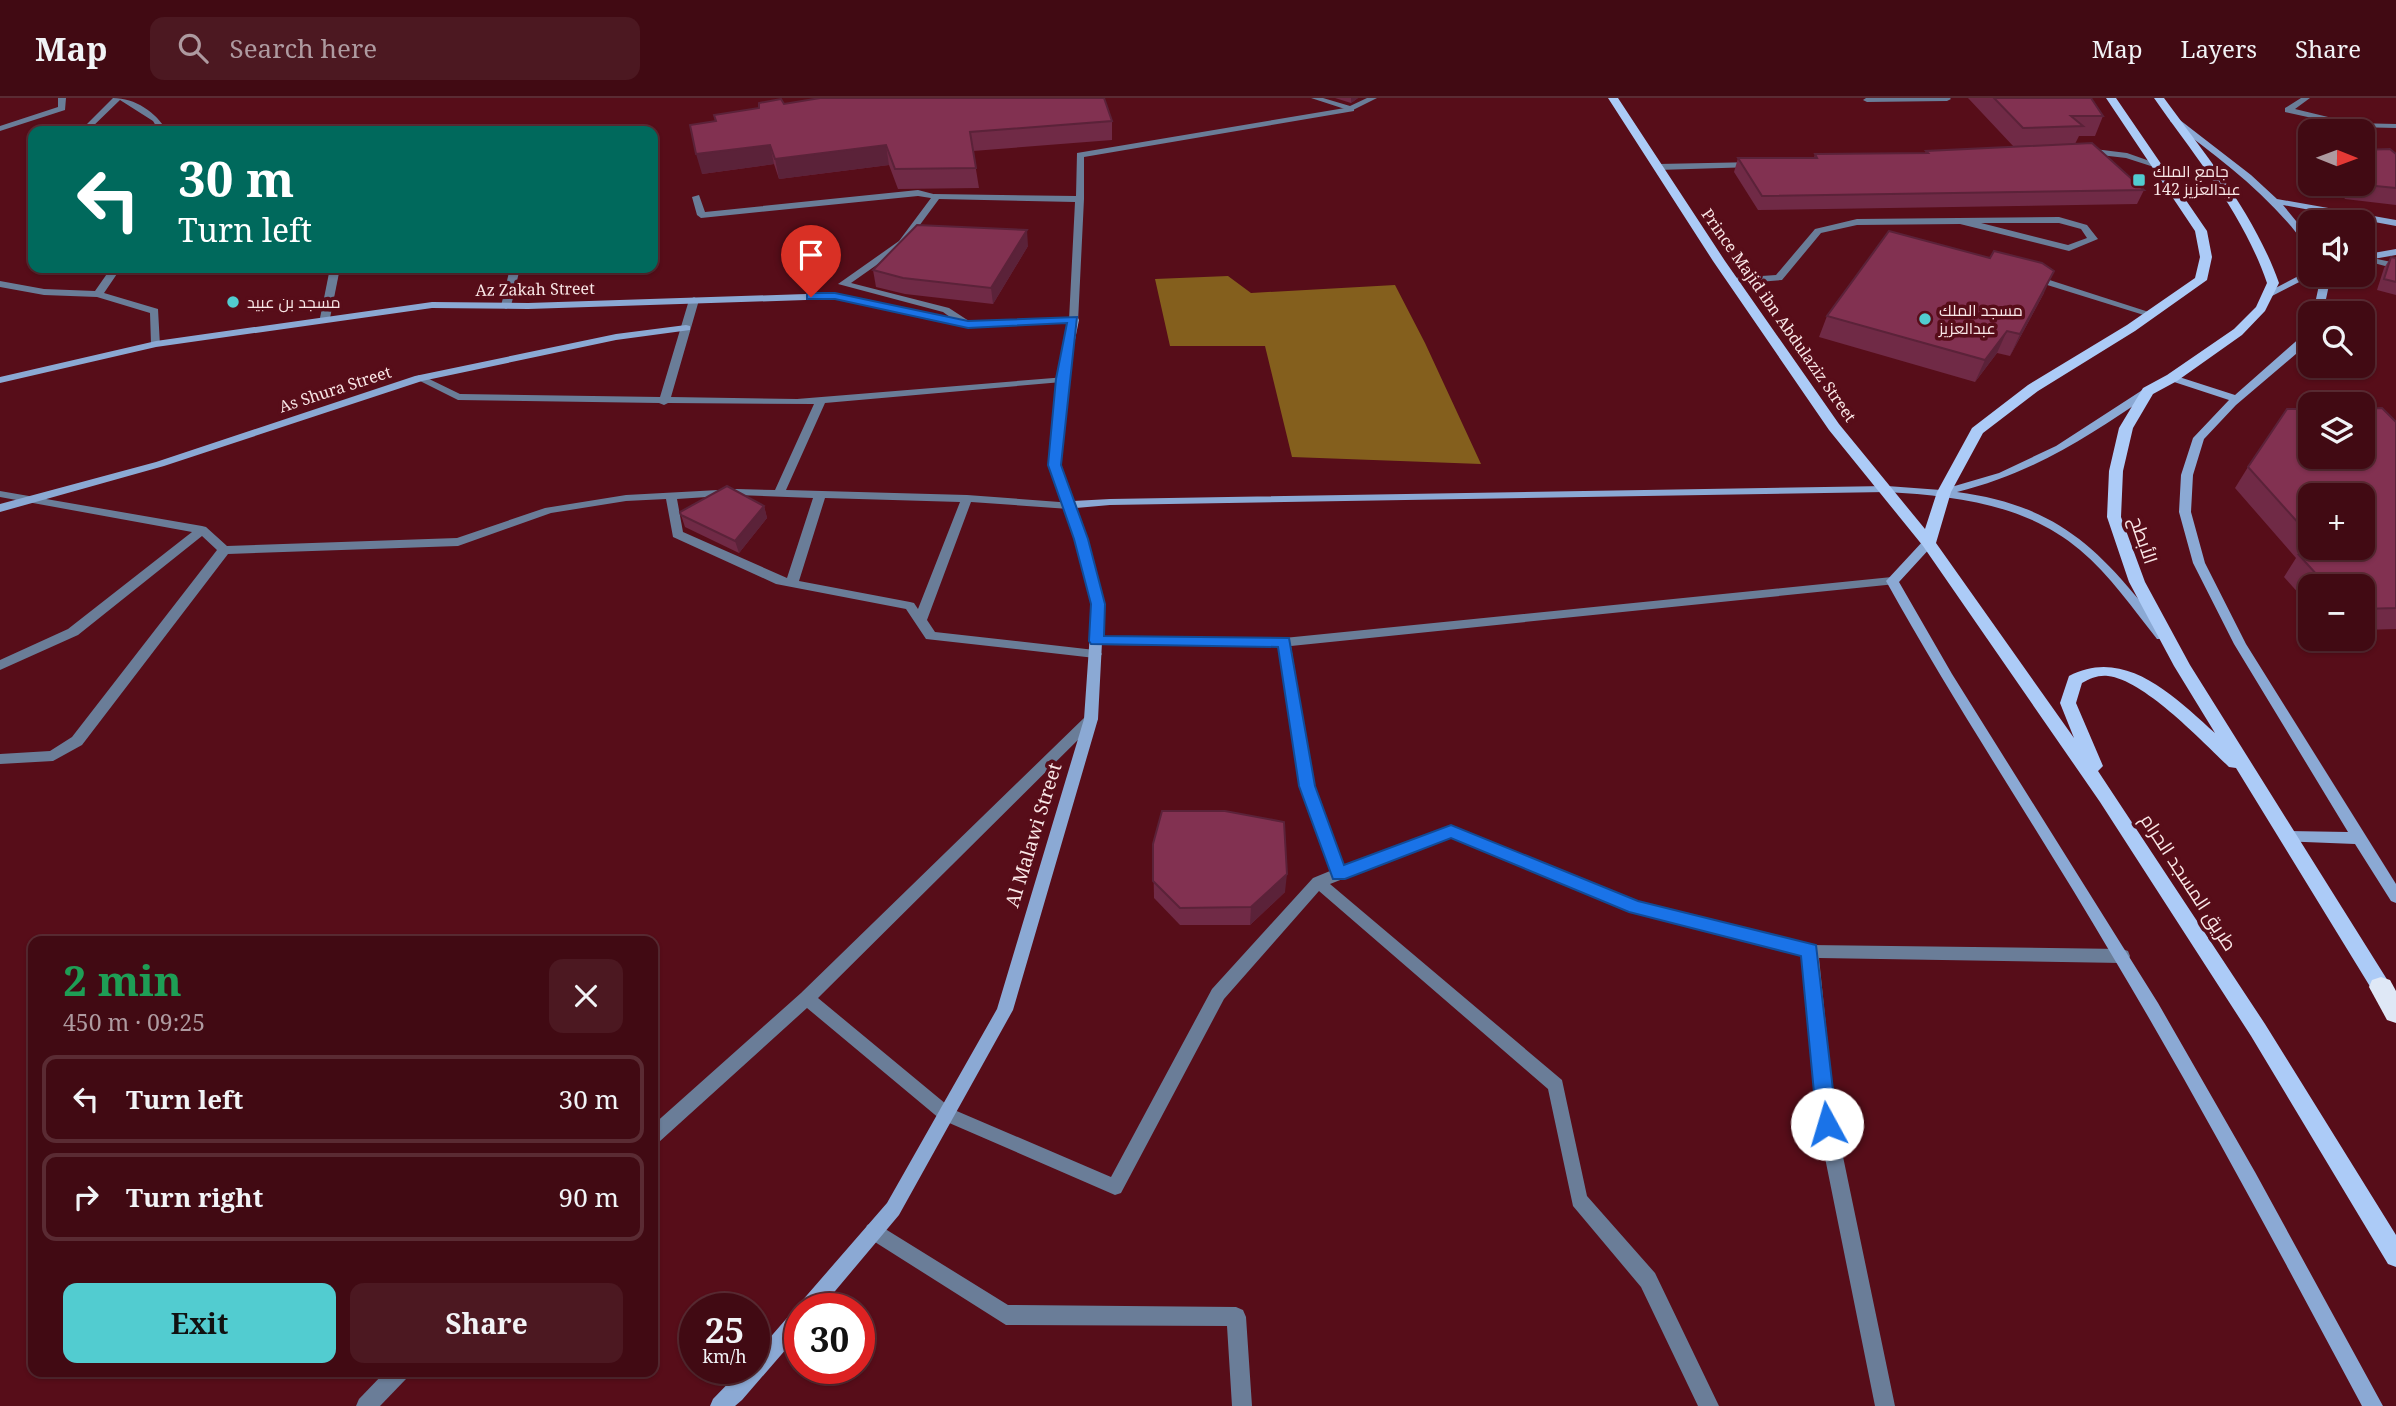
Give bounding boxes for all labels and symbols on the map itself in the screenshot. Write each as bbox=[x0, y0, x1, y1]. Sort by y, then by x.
north arrow bbox=[2298, 119, 2375, 196]
place label: جامع الملك عبدالعزيز 142 bbox=[2153, 160, 2241, 200]
marker: جامع الملك عبدالعزيز 142 bbox=[2131, 172, 2147, 188]
street label: Prince Majid ibn Abdulaziz Street bbox=[1697, 204, 1862, 426]
pin bbox=[781, 225, 841, 297]
street label: Az Zakah Street bbox=[475, 277, 595, 301]
place label: مسجد بن عبيد bbox=[247, 291, 340, 313]
marker: مسجد بن عبيد bbox=[225, 294, 241, 310]
place label: مسجد الملك عبدالعزيز bbox=[1938, 299, 2023, 339]
marker: مسجد الملك عبدالعزيز bbox=[1917, 311, 1933, 327]
street label: As Shura Street bbox=[276, 360, 394, 417]
street label: الأبطح bbox=[2123, 513, 2164, 568]
street label: Al Malawi Street bbox=[999, 759, 1067, 910]
street label: طريق المسجد الحرام bbox=[2134, 808, 2243, 956]
position arrow bbox=[1790, 1087, 1864, 1161]
speed limit sign: 30 bbox=[784, 1293, 875, 1384]

